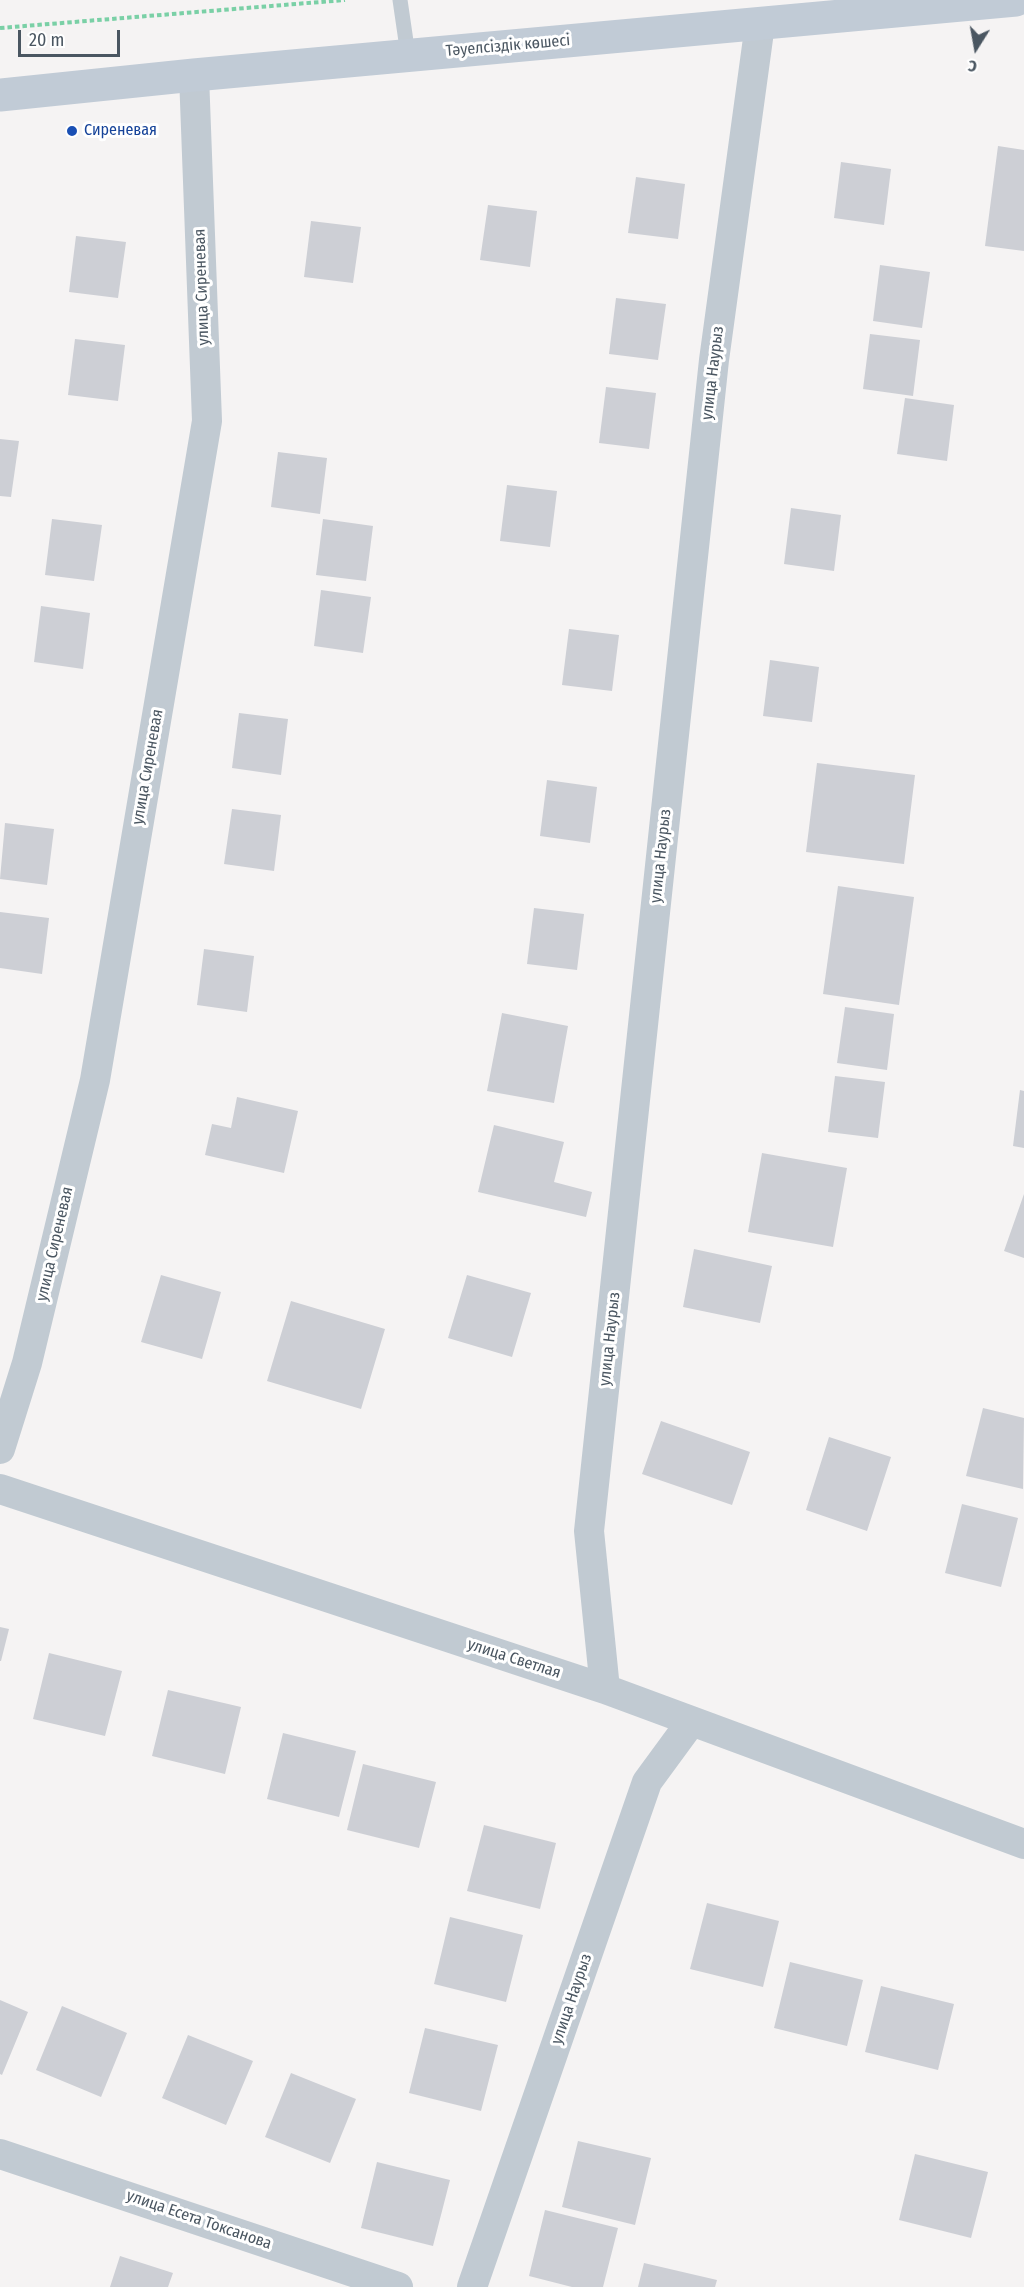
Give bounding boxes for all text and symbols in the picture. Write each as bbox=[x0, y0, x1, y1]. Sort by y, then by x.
scale bar bbox=[21, 18, 123, 56]
north arrow bbox=[946, 18, 1006, 78]
text: 20 m bbox=[29, 29, 64, 51]
street label: Тәуелсіздік көшесі bbox=[445, 31, 571, 61]
text: С bbox=[967, 56, 978, 76]
place label: Сиреневая bbox=[84, 121, 157, 141]
marker: Сиреневая bbox=[65, 124, 79, 138]
street label: улица Сиреневая bbox=[190, 228, 214, 346]
street label: улица Наурыз bbox=[698, 325, 728, 421]
street label: улица Сиреневая bbox=[128, 708, 168, 826]
street label: улица Наурыз bbox=[647, 808, 675, 904]
street label: улица Сиреневая bbox=[33, 1185, 77, 1303]
street label: улица Наурыз bbox=[596, 1291, 624, 1387]
street label: улица Светлая bbox=[465, 1635, 563, 1683]
street label: улица Наурыз bbox=[548, 1951, 596, 2047]
street label: улица Есета Токсанова bbox=[124, 2186, 274, 2254]

